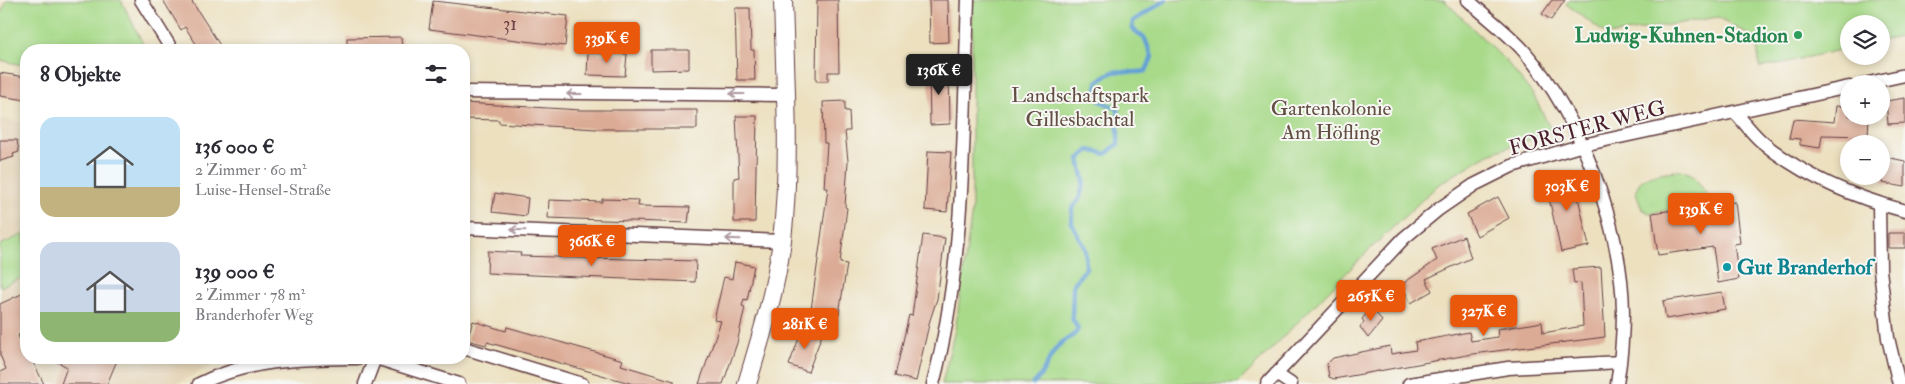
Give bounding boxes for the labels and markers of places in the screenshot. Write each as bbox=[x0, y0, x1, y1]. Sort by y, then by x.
pin: 339K € bbox=[566, 22, 648, 64]
place label: Ludwig-Kuhnen-Stadion bbox=[1575, 22, 1788, 49]
marker: Ludwig-Kuhnen-Stadion bbox=[1792, 29, 1804, 41]
pin: 136K € bbox=[898, 54, 980, 96]
pin: 303K € bbox=[1526, 170, 1608, 212]
pin: 139K € bbox=[1660, 192, 1742, 235]
pin: 366K € bbox=[551, 224, 633, 267]
place label: Gut Branderhof bbox=[1737, 254, 1876, 281]
marker: Gut Branderhof bbox=[1721, 261, 1733, 273]
pin: 265K € bbox=[1330, 280, 1412, 322]
pin: 327K € bbox=[1443, 294, 1525, 337]
pin: 281K € bbox=[764, 308, 846, 350]

